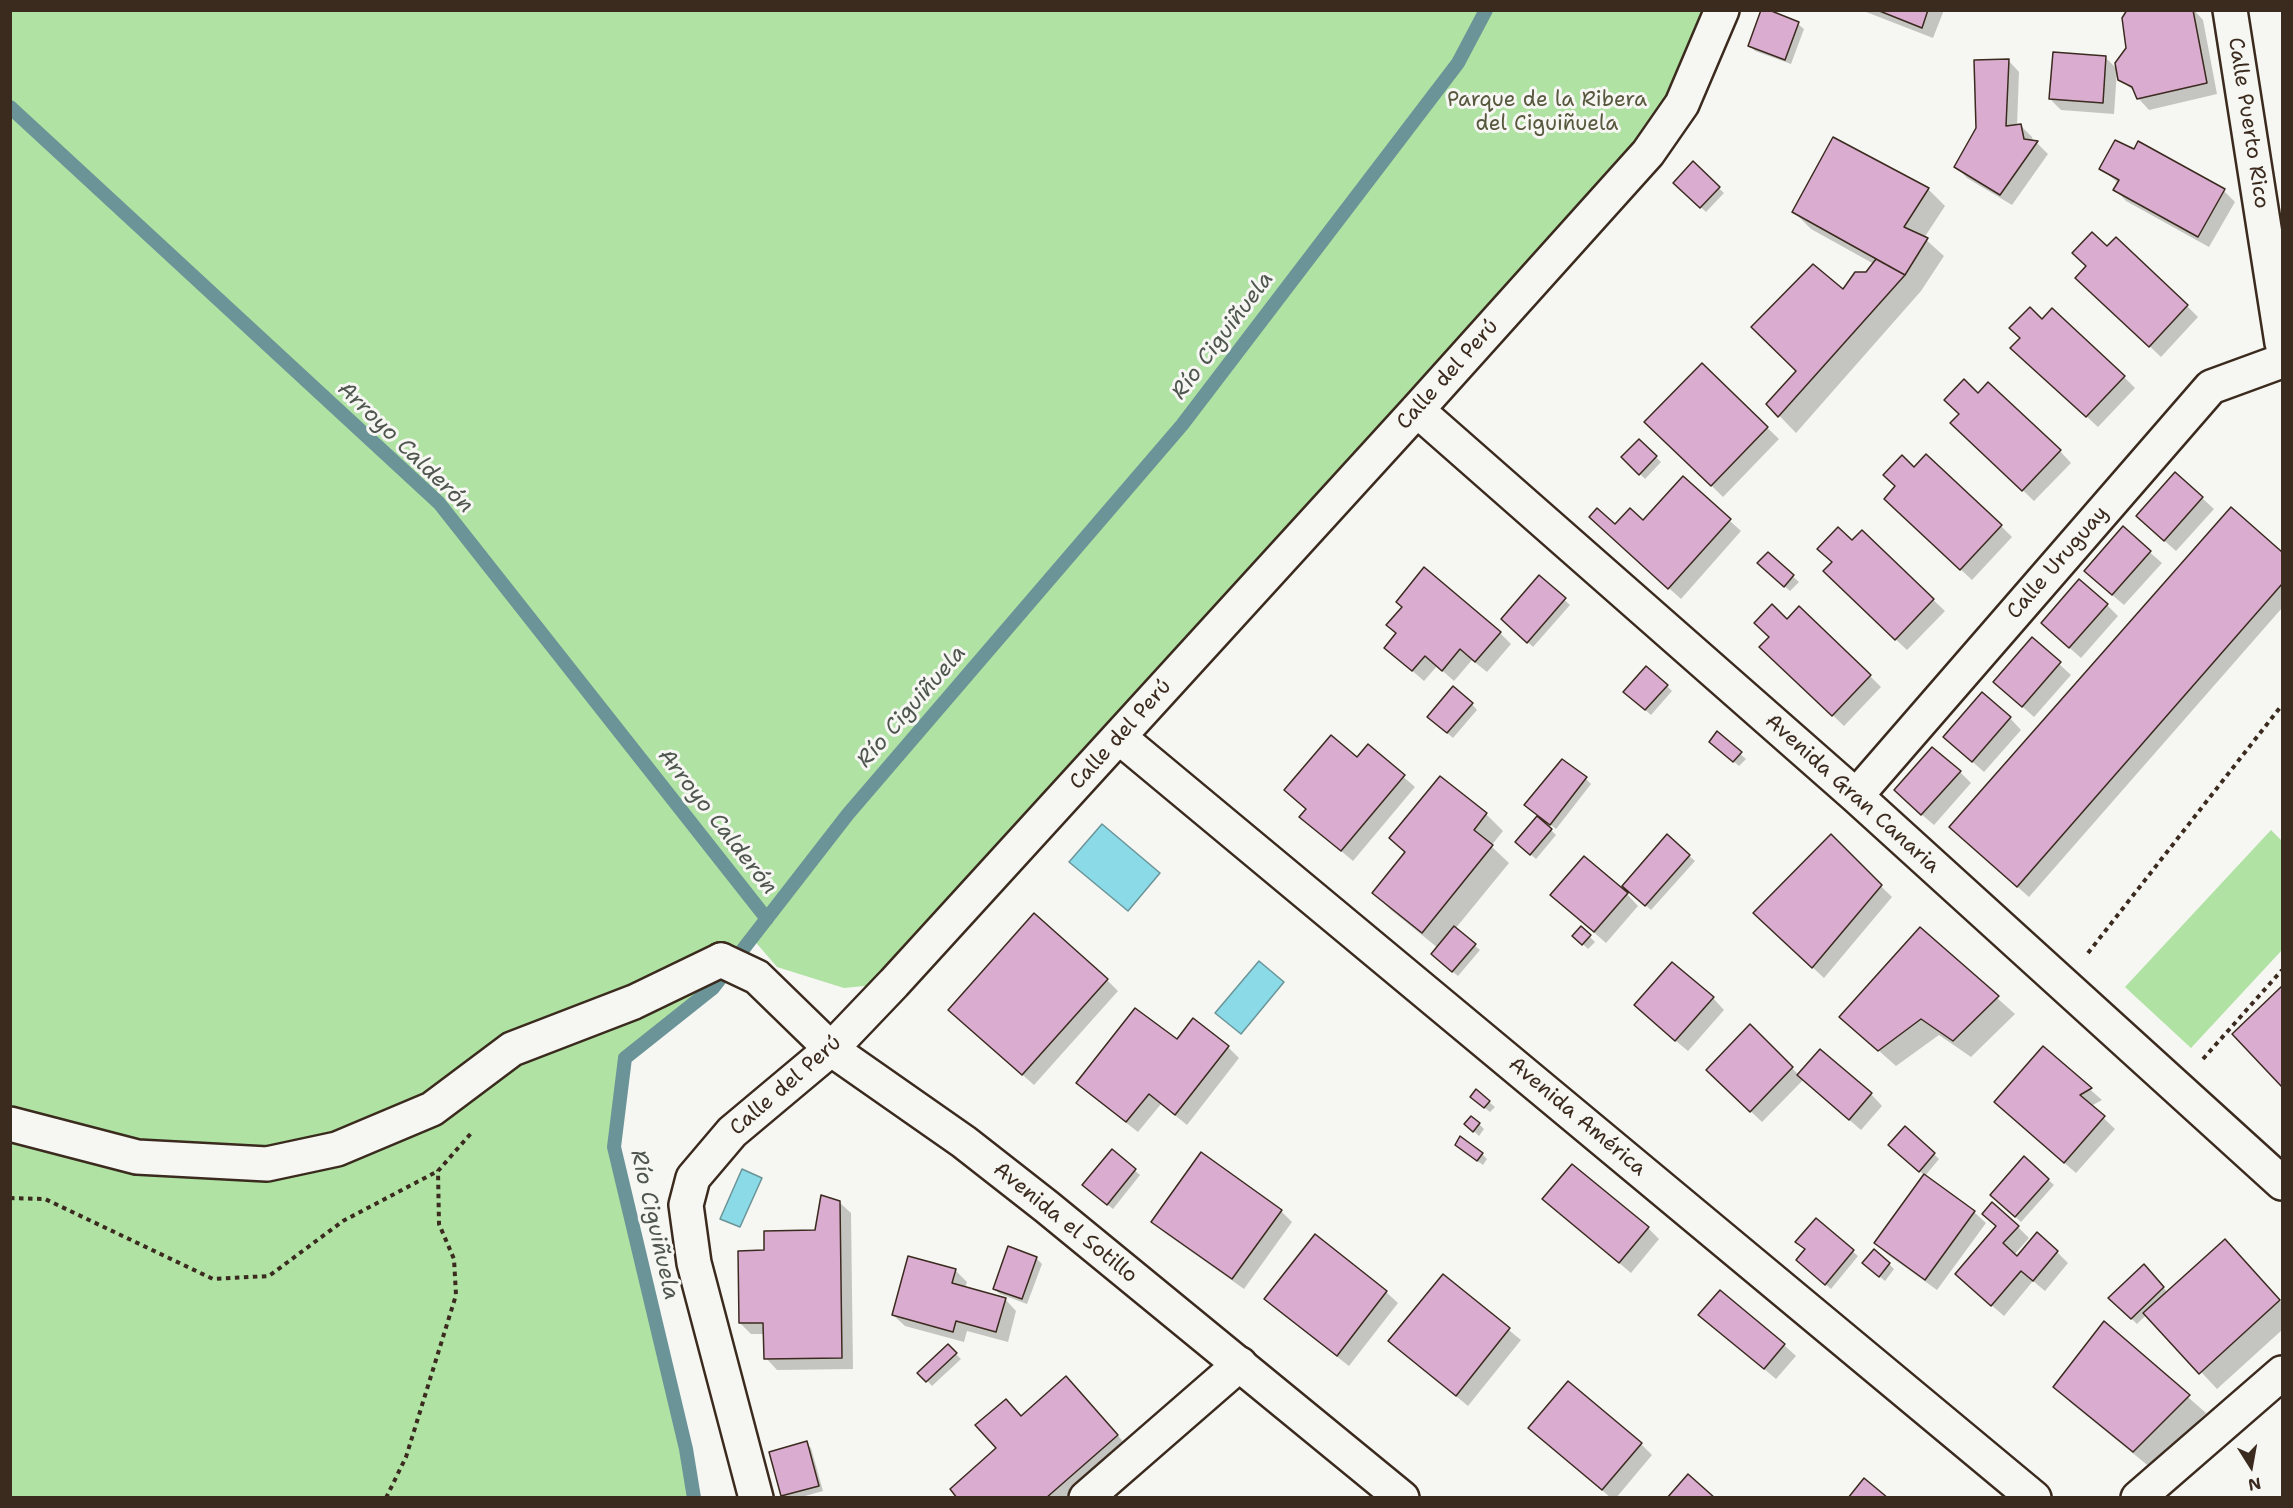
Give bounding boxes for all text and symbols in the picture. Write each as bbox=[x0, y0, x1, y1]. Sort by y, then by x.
street label: Calle Puerto Rico bbox=[2222, 36, 2274, 210]
park label: Parque de la Ribera del Ciguiñuela bbox=[1447, 88, 1647, 138]
water label: Río Ciguiñuela bbox=[1166, 267, 1280, 405]
street label: Calle del Perú bbox=[1392, 315, 1504, 435]
water label: Arroyo Calderón bbox=[332, 377, 478, 519]
street label: Calle Uruguay bbox=[2002, 501, 2114, 625]
water label: Río Ciguiñuela bbox=[852, 641, 972, 773]
street label: Calle del Perú bbox=[1065, 675, 1177, 795]
street label: Avenida Gran Canaria bbox=[1760, 709, 1944, 879]
water label: Arroyo Calderón bbox=[652, 744, 782, 900]
street label: Calle del Perú bbox=[725, 1031, 847, 1141]
street label: Avenida América bbox=[1503, 1052, 1651, 1182]
water label: Río Ciguiñuela bbox=[624, 1147, 684, 1303]
street label: Avenida el Sotillo bbox=[988, 1157, 1142, 1289]
north arrow bbox=[2221, 1436, 2281, 1496]
text: N bbox=[2246, 1473, 2263, 1496]

